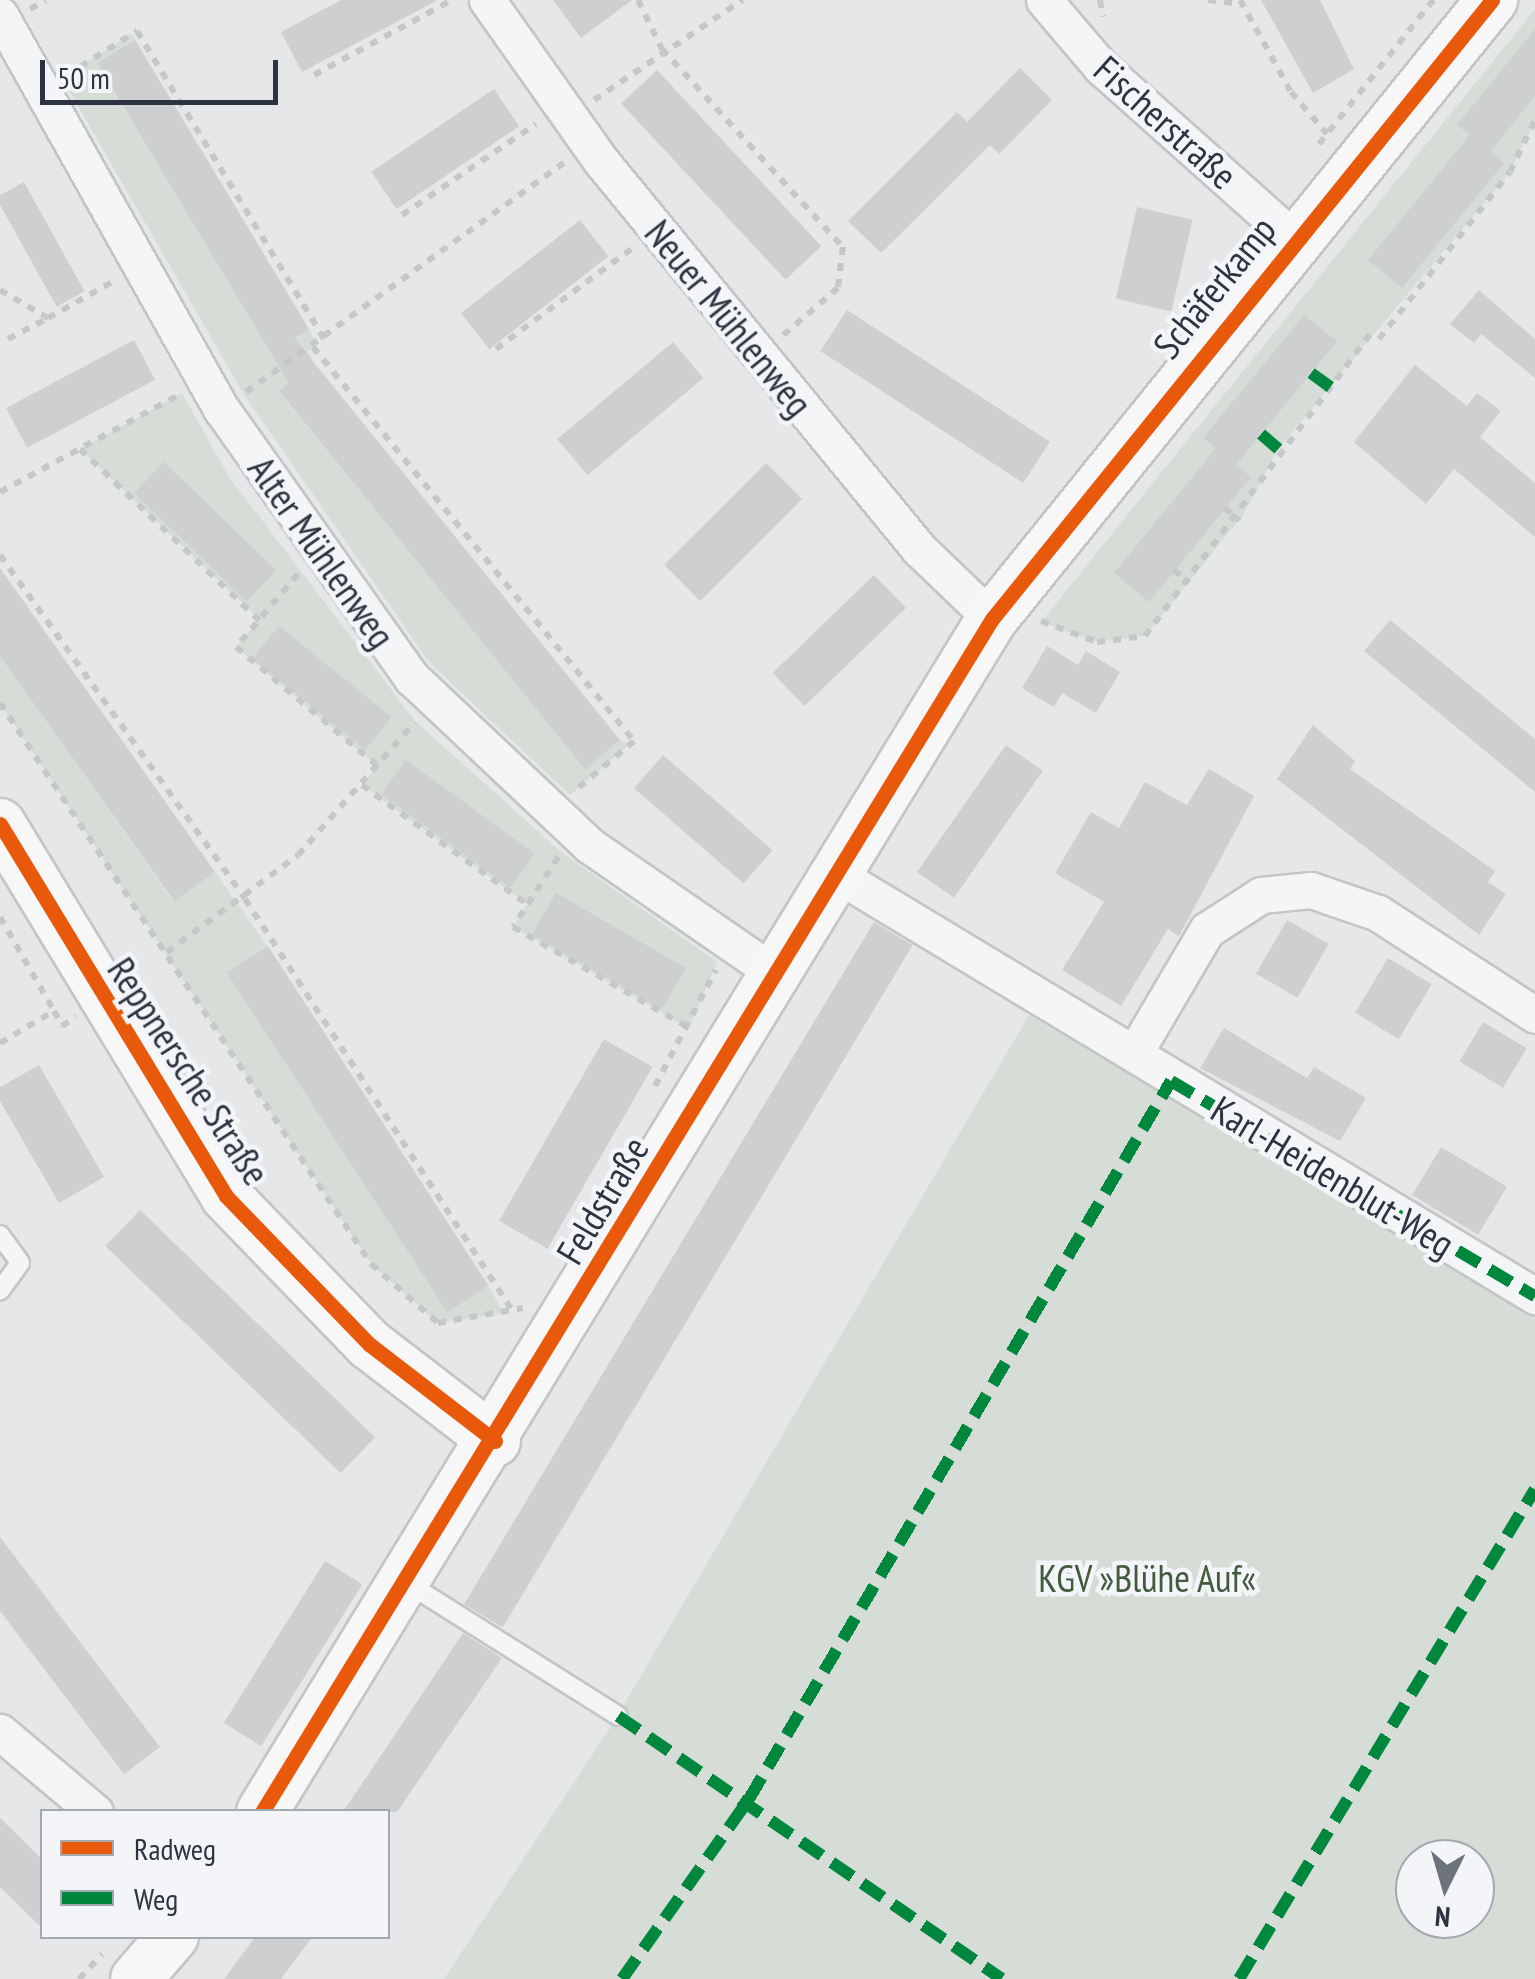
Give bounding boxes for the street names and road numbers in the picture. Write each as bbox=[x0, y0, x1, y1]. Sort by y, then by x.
street label: Fischerstraße bbox=[1085, 46, 1247, 198]
street label: Schäferkamp bbox=[1143, 207, 1285, 367]
street label: Neuer Mühlenweg bbox=[636, 211, 822, 425]
street label: Alter Mühlenweg bbox=[239, 447, 405, 657]
street label: Reppnersche Straße bbox=[99, 949, 279, 1193]
street label: Karl-Heidenblut-Weg bbox=[1203, 1086, 1463, 1266]
street label: Feldstraße bbox=[546, 1128, 658, 1272]

